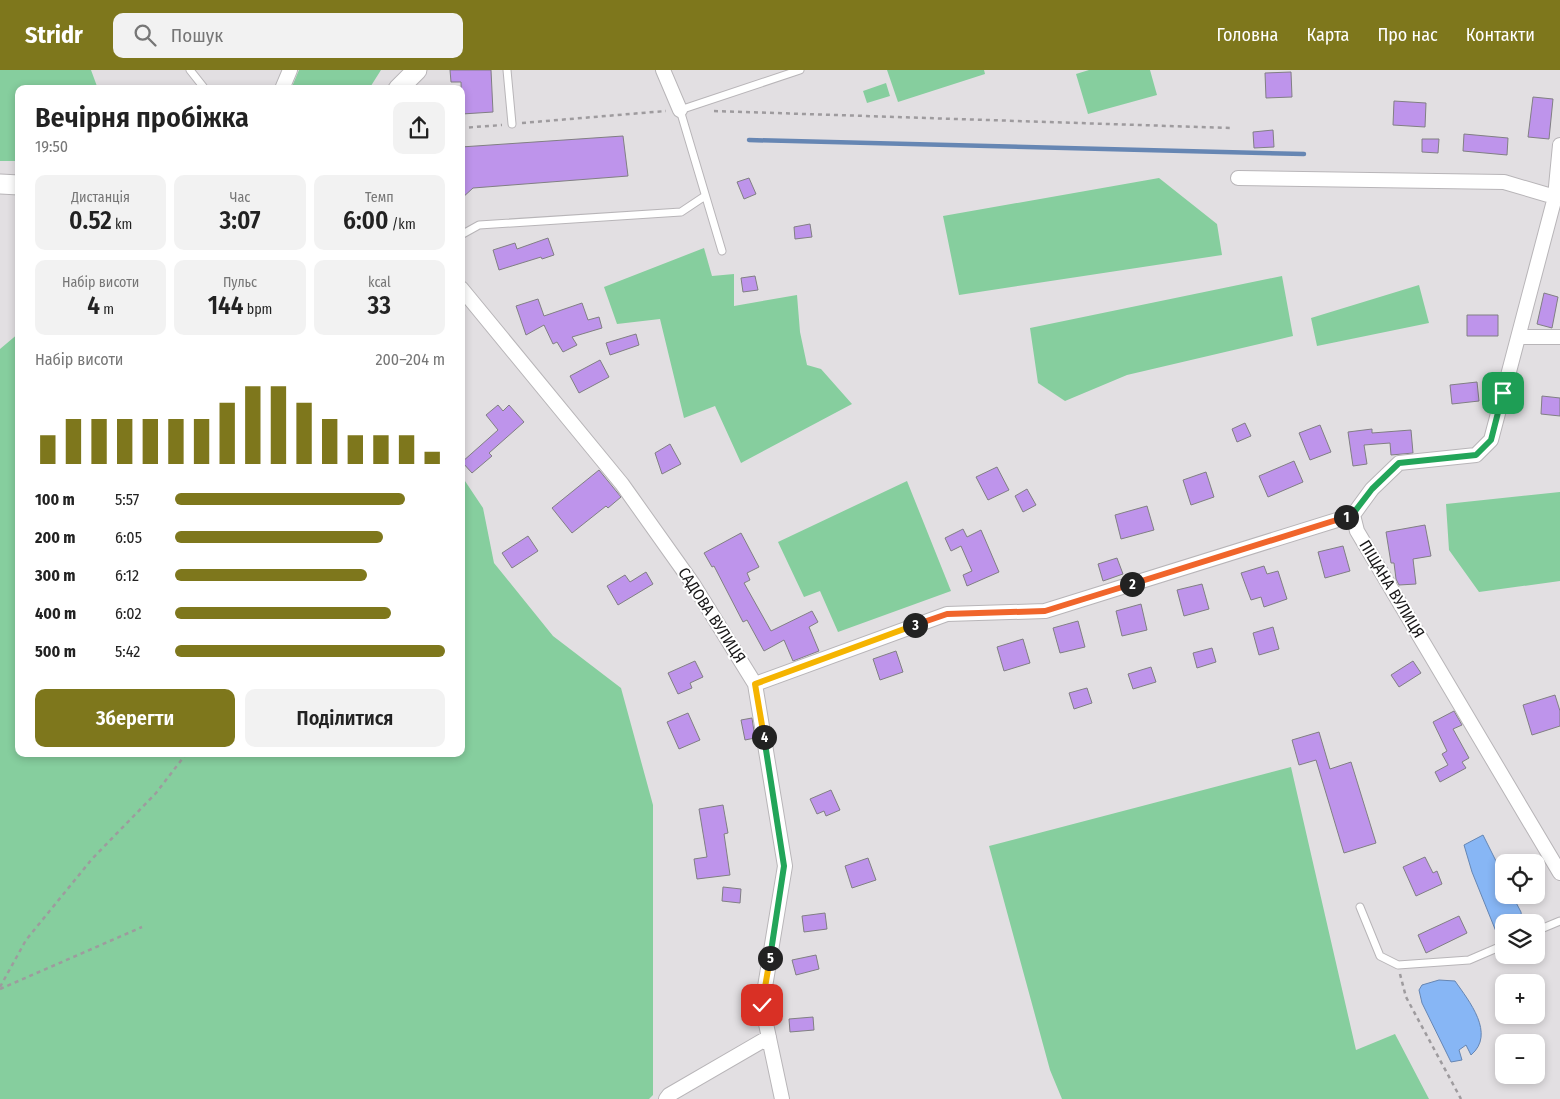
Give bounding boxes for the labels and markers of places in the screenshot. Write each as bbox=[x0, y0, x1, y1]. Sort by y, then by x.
pin bbox=[1482, 372, 1524, 414]
pin: 1 bbox=[1334, 504, 1358, 530]
pin: 2 bbox=[1120, 572, 1144, 596]
pin: 3 bbox=[902, 612, 928, 638]
pin: 4 bbox=[752, 724, 776, 750]
pin: 5 bbox=[758, 946, 782, 970]
pin bbox=[741, 984, 783, 1026]

